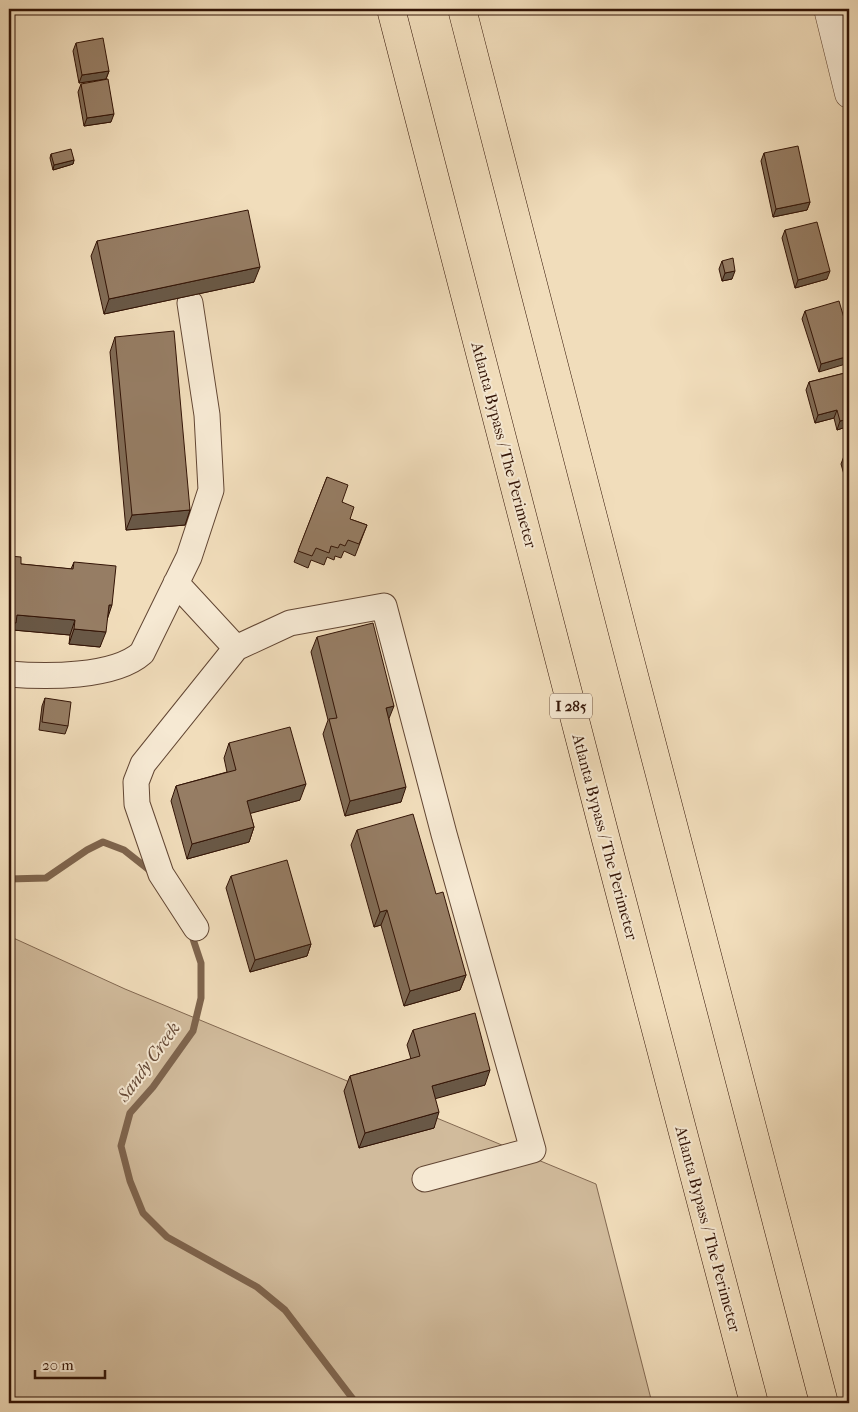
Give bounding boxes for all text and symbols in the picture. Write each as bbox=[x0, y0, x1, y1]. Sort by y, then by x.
street label: Atlanta Bypass / The Perimeter bbox=[467, 339, 541, 550]
road number: I 285 bbox=[550, 694, 592, 718]
street label: Atlanta Bypass / The Perimeter bbox=[568, 731, 642, 942]
water label: Sandy Creek bbox=[113, 1018, 185, 1107]
street label: Atlanta Bypass / The Perimeter bbox=[671, 1123, 745, 1334]
scale bar bbox=[35, 1347, 105, 1379]
text: 20 m bbox=[42, 1356, 74, 1374]

